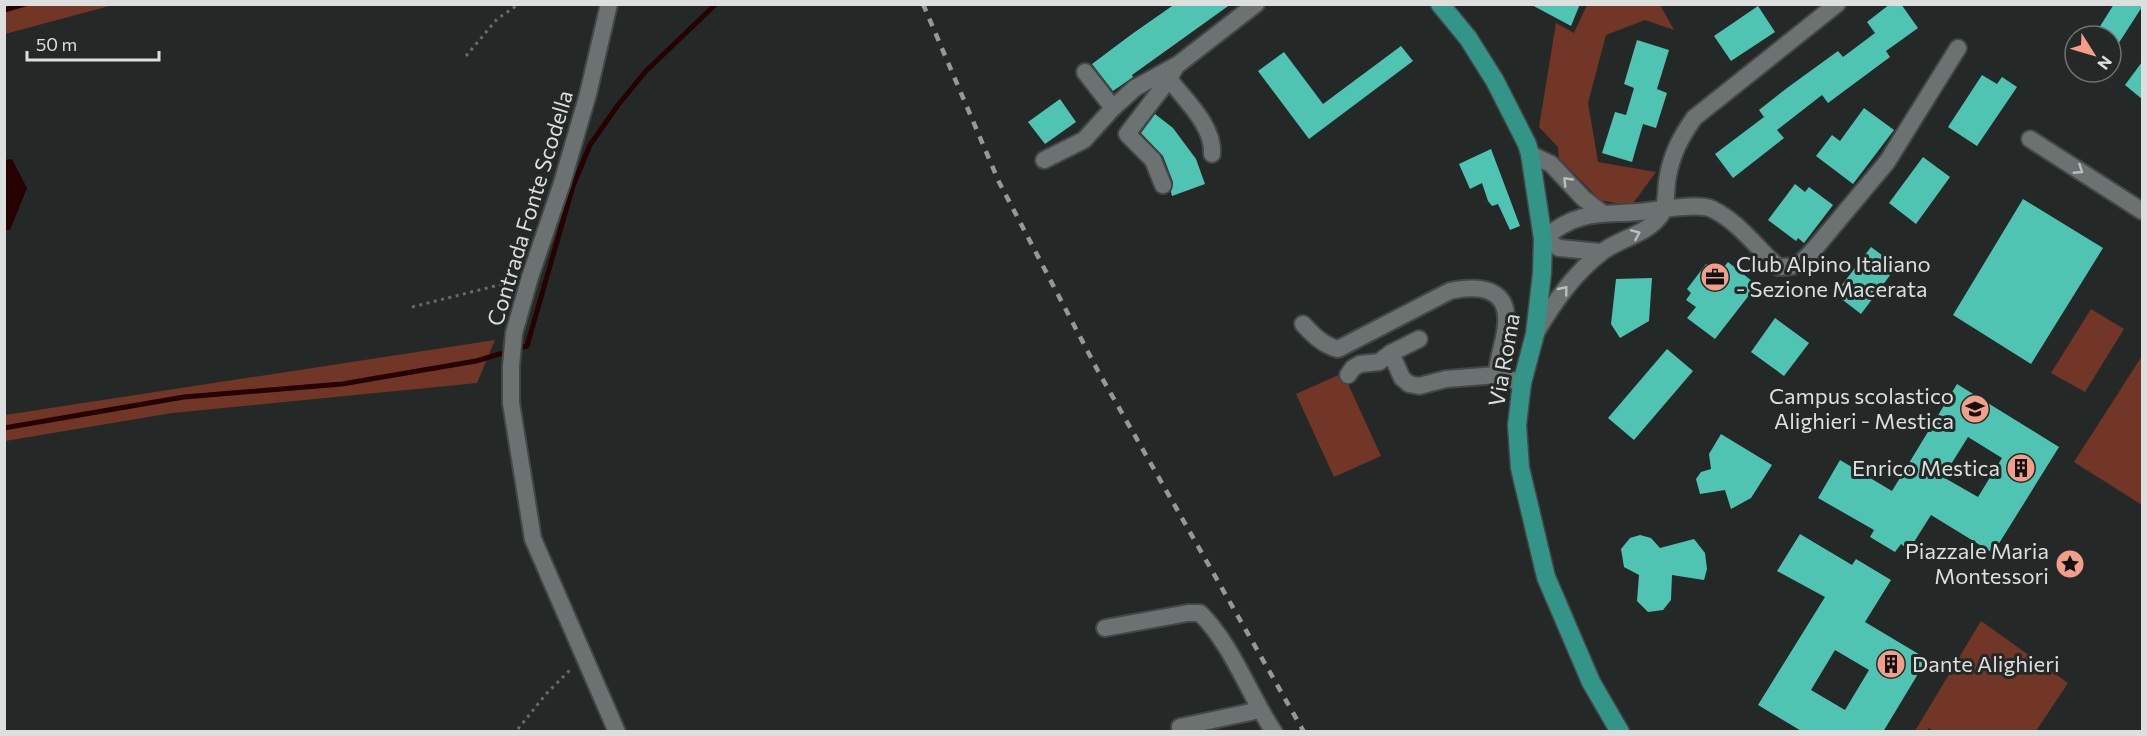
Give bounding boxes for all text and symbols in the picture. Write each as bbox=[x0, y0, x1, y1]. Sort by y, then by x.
scale bar bbox=[27, 24, 159, 62]
north arrow bbox=[2063, 24, 2123, 84]
text: 50 m bbox=[36, 33, 77, 55]
text: N bbox=[2094, 53, 2117, 74]
street label: Contrada Fonte Scodella bbox=[481, 87, 578, 329]
one-way arrow bbox=[2073, 163, 2083, 175]
one-way arrow bbox=[1563, 178, 1574, 188]
one-way arrow bbox=[1629, 229, 1640, 241]
place label: Club Alpino Italiano - Sezione Macerata bbox=[1736, 250, 1931, 302]
office icon: Club Alpino Italiano - Sezione Macerata bbox=[1699, 261, 1731, 293]
one-way arrow bbox=[1557, 286, 1568, 297]
street label: Via Roma bbox=[1482, 311, 1525, 409]
place label: Campus scolastico Alighieri - Mestica bbox=[1769, 382, 1954, 434]
school or university icon: Campus scolastico Alighieri - Mestica bbox=[1959, 393, 1991, 425]
building icon: Enrico Mestica bbox=[2005, 452, 2037, 484]
place label: Enrico Mestica bbox=[1852, 454, 2000, 481]
place label: Piazzale Maria Montessori bbox=[1905, 537, 2049, 589]
place icon: Piazzale Maria Montessori bbox=[2054, 548, 2086, 580]
building icon: Dante Alighieri bbox=[1875, 648, 1907, 680]
place label: Dante Alighieri bbox=[1912, 650, 2060, 677]

